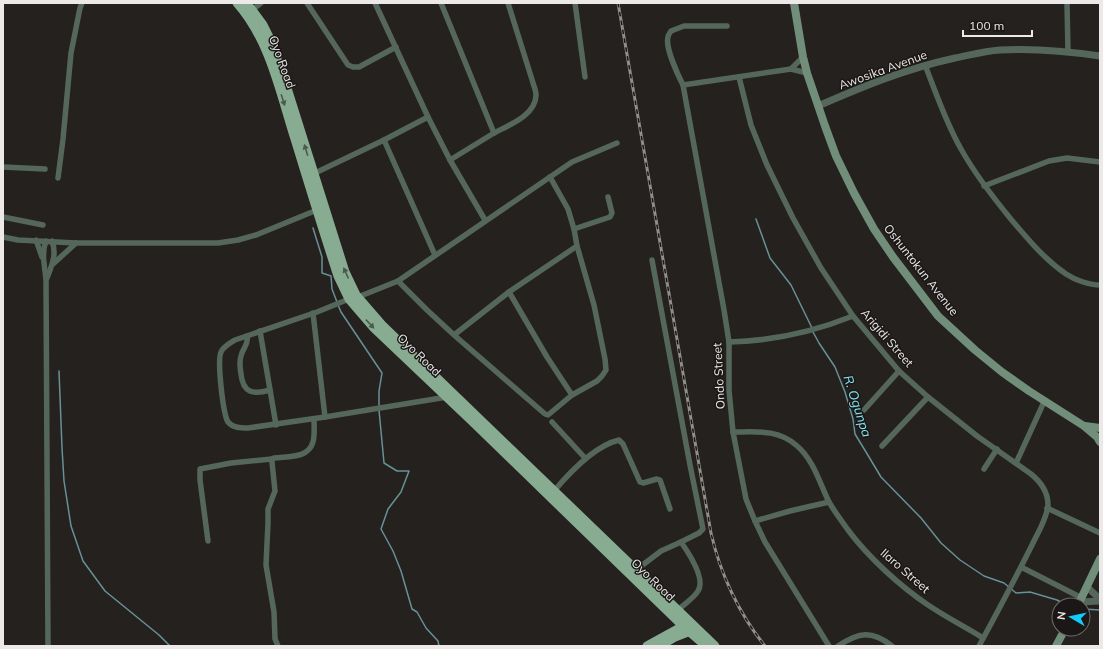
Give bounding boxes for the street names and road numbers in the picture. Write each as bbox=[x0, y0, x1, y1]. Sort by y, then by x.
street label: Oyo Road bbox=[266, 33, 299, 90]
street label: Awosika Avenue bbox=[837, 47, 929, 92]
street label: Oshuntokun Avenue bbox=[881, 221, 962, 319]
street label: Arigidi Street bbox=[858, 305, 917, 370]
street label: Oyo Road bbox=[394, 330, 444, 379]
street label: Ondo Street bbox=[709, 342, 728, 410]
street label: Ilaro Street bbox=[878, 545, 933, 596]
street label: Oyo Road bbox=[628, 555, 678, 604]

